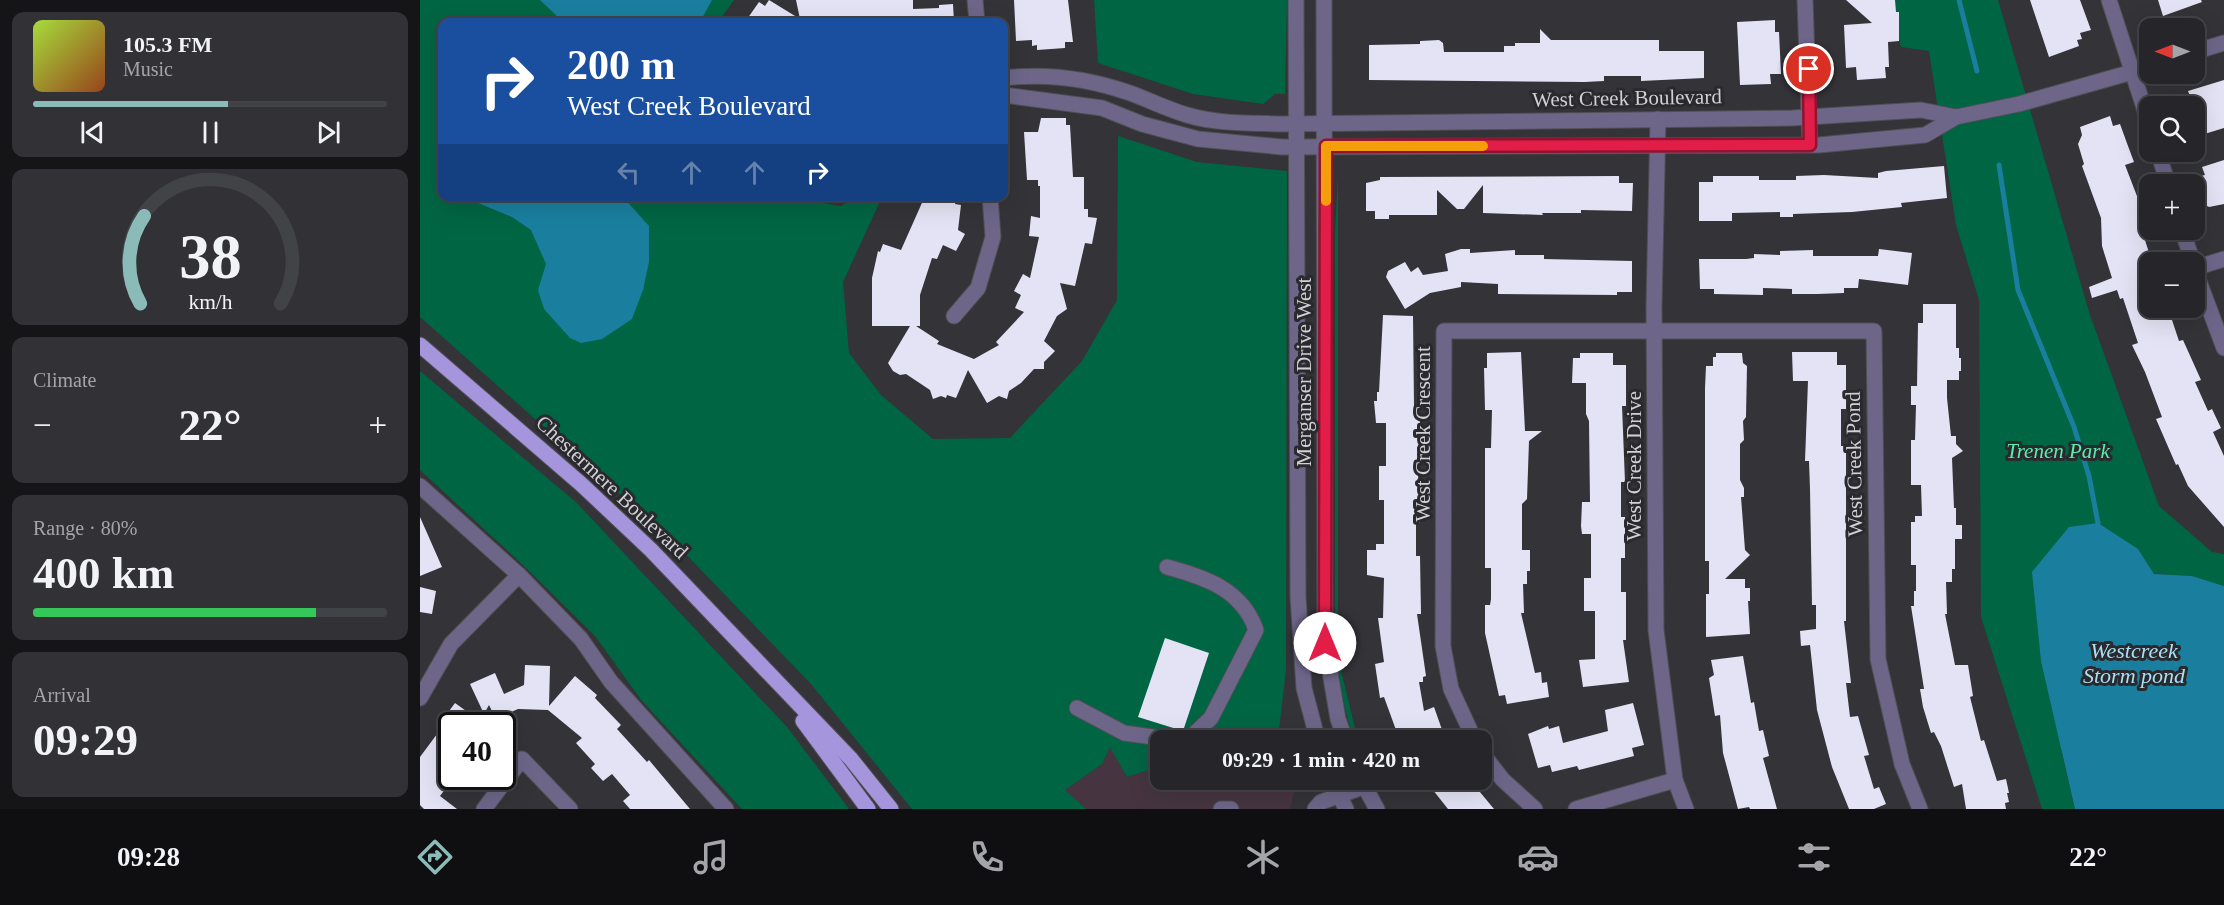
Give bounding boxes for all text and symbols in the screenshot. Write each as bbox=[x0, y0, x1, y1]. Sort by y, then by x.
north arrow bbox=[2139, 18, 2205, 84]
map controls bbox=[2139, 18, 2205, 318]
text: 105.3 FM bbox=[123, 32, 212, 57]
icon: right bbox=[468, 42, 546, 120]
text: 200 m bbox=[567, 42, 676, 88]
pin bbox=[1783, 43, 1834, 94]
icon: arrive bbox=[1792, 52, 1825, 85]
text: Music bbox=[123, 58, 173, 80]
street label: West Creek Boulevard bbox=[1532, 84, 1722, 112]
text: West Creek Boulevard bbox=[567, 91, 811, 121]
button: search bbox=[2139, 96, 2205, 162]
icon: previous bbox=[76, 116, 109, 149]
icon: pause bbox=[194, 116, 227, 149]
icon: next bbox=[312, 116, 345, 149]
icon: left bbox=[612, 156, 645, 189]
icon: ahead bbox=[675, 156, 708, 189]
icon: ahead bbox=[738, 156, 771, 189]
icon: right bbox=[801, 156, 834, 189]
button: + bbox=[2139, 174, 2205, 240]
text: 38 bbox=[179, 222, 241, 291]
button: − bbox=[2139, 252, 2205, 318]
street label: Merganser Drive West bbox=[1292, 277, 1316, 466]
text: km/h bbox=[188, 291, 232, 315]
street label: West Creek Crescent bbox=[1411, 346, 1435, 522]
text: Climate bbox=[33, 369, 96, 391]
street label: West Creek Drive bbox=[1622, 391, 1646, 541]
street label: West Creek Pond bbox=[1841, 391, 1867, 537]
text: 22° bbox=[179, 400, 242, 450]
text: − bbox=[33, 407, 52, 443]
text: + bbox=[368, 407, 387, 443]
street label: Chestermere Boulevard bbox=[531, 410, 693, 564]
park label: Trenen Park bbox=[2006, 439, 2110, 463]
text: Range · 80% bbox=[33, 517, 137, 539]
text: 400 km bbox=[33, 548, 174, 598]
position arrow bbox=[1293, 611, 1357, 675]
water label: Westcreek Storm pond bbox=[2083, 638, 2186, 688]
text: Arrival bbox=[33, 684, 91, 706]
speed limit sign: 40 bbox=[438, 712, 516, 790]
text: 09:29 bbox=[33, 715, 138, 765]
text: 09:29 · 1 min · 420 m bbox=[1222, 747, 1420, 772]
icon: directions bbox=[414, 836, 456, 878]
icon: music bbox=[690, 836, 732, 878]
icon: phone bbox=[966, 836, 1008, 878]
icon: climate bbox=[1242, 836, 1284, 878]
icon: car bbox=[1517, 836, 1559, 878]
icon: filters bbox=[1793, 836, 1835, 878]
text: 09:28 bbox=[117, 842, 180, 872]
text: 22° bbox=[2069, 842, 2107, 872]

